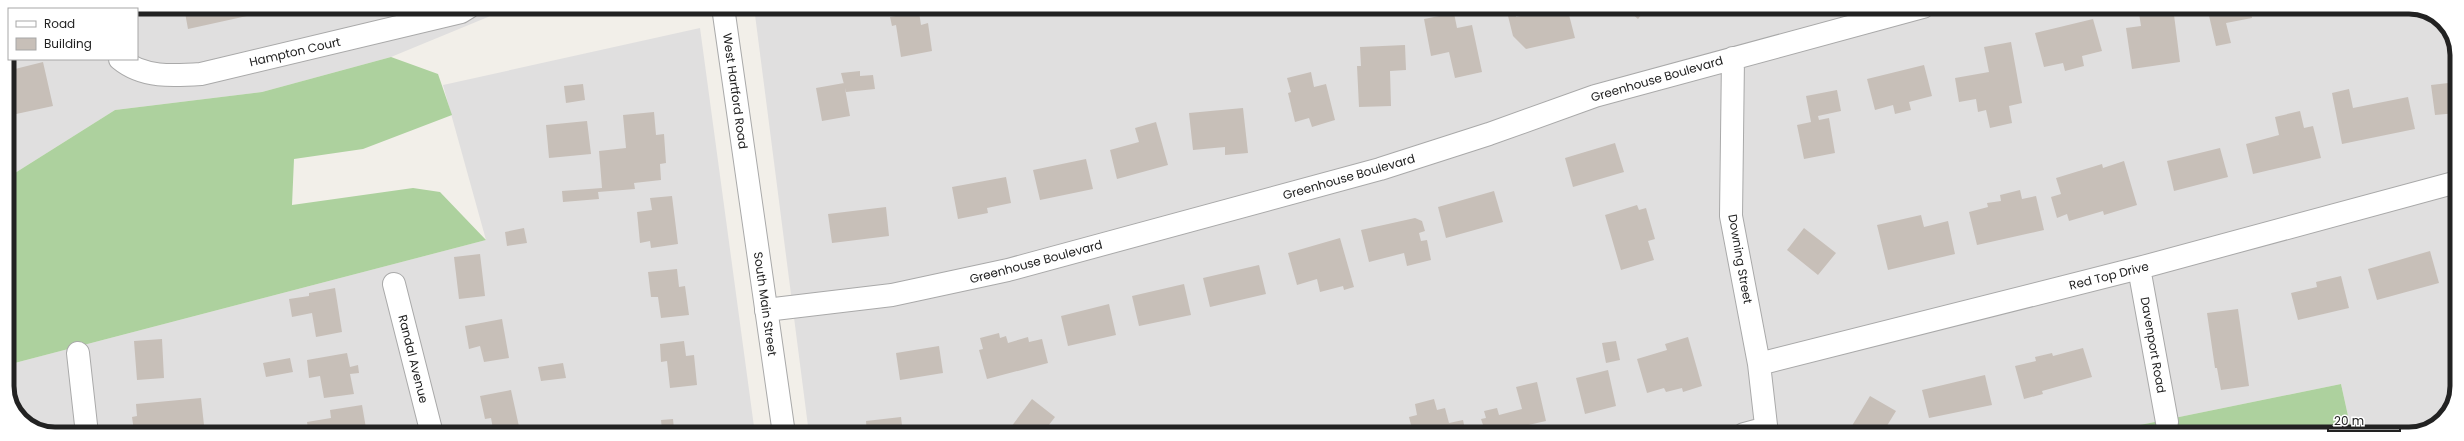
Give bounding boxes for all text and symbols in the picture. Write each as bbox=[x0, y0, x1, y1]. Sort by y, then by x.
legend bbox=[8, 8, 138, 60]
text: Road bbox=[44, 15, 75, 32]
street label: West Hartford Road bbox=[719, 32, 752, 150]
street label: Hampton Court bbox=[248, 33, 342, 70]
text: Building bbox=[44, 35, 92, 52]
street label: Greenhouse Boulevard bbox=[1589, 51, 1725, 106]
street label: Greenhouse Boulevard bbox=[1281, 149, 1417, 204]
street label: Downing Street bbox=[1724, 213, 1757, 305]
street label: Greenhouse Boulevard bbox=[968, 236, 1104, 287]
street label: South Main Street bbox=[750, 251, 781, 357]
street label: Red Top Drive bbox=[2067, 257, 2151, 294]
street label: Davenport Road bbox=[2137, 295, 2170, 394]
street label: Randal Avenue bbox=[394, 313, 433, 405]
scale bar bbox=[2328, 407, 2400, 433]
text: 20 m bbox=[2334, 412, 2364, 429]

